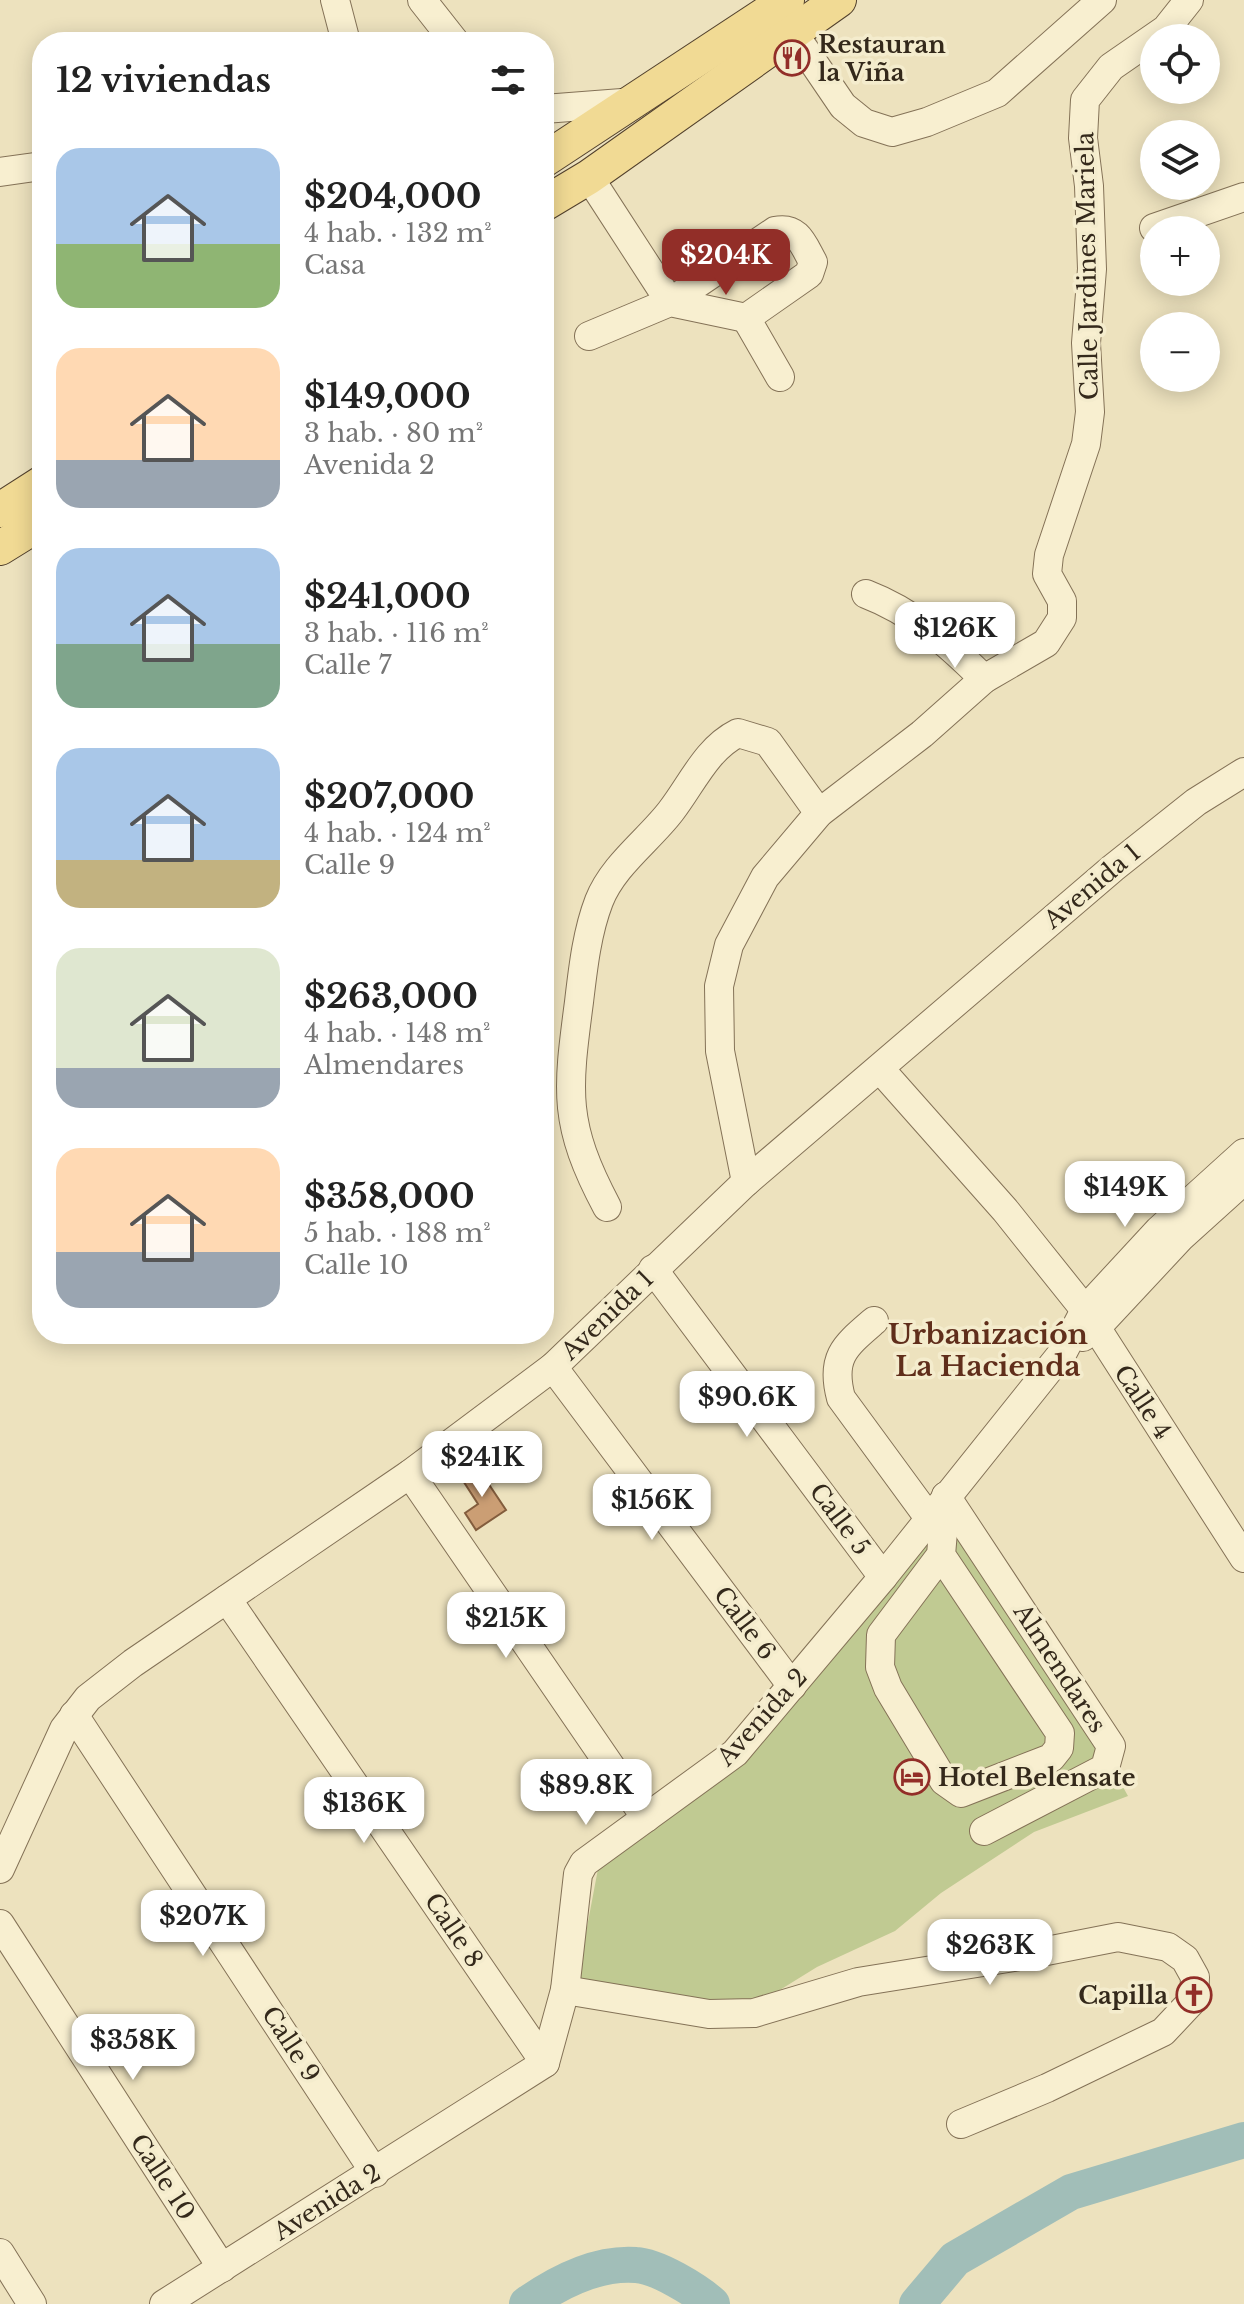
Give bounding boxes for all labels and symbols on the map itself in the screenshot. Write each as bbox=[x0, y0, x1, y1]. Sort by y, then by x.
place label: Restauran la Viña bbox=[818, 30, 946, 87]
restaurant icon: Restauran la Viña bbox=[773, 39, 811, 77]
street label: Calle Jardines Mariela bbox=[1070, 131, 1104, 400]
pin: $204K bbox=[670, 229, 782, 297]
pin: $126K bbox=[899, 602, 1011, 670]
street label: Avenida 1 bbox=[1037, 837, 1146, 935]
pin: $149K bbox=[1069, 1161, 1181, 1229]
street label: Avenida 1 bbox=[554, 1264, 659, 1367]
district label: Urbanización La Hacienda bbox=[888, 1317, 1088, 1384]
street label: Calle 4 bbox=[1108, 1359, 1178, 1445]
pin: $90.6K bbox=[682, 1371, 812, 1439]
pin: $241K bbox=[426, 1431, 538, 1499]
pin: $156K bbox=[596, 1474, 708, 1542]
street label: Calle 5 bbox=[804, 1477, 876, 1561]
street label: Calle 6 bbox=[708, 1581, 782, 1665]
pin: $215K bbox=[450, 1592, 562, 1660]
street label: Almendares bbox=[1007, 1597, 1112, 1738]
street label: Avenida 2 bbox=[710, 1662, 813, 1772]
hotel icon: Hotel Belensate bbox=[893, 1758, 931, 1796]
pin: $89.8K bbox=[521, 1759, 651, 1827]
place label: Hotel Belensate bbox=[938, 1763, 1135, 1792]
pin: $136K bbox=[308, 1777, 420, 1845]
street label: Calle 8 bbox=[419, 1887, 489, 1973]
pin: $207K bbox=[147, 1890, 259, 1958]
pin: $263K bbox=[934, 1919, 1046, 1987]
church icon: Capilla bbox=[1175, 1976, 1213, 2014]
place label: Capilla bbox=[1078, 1981, 1168, 2010]
street label: Calle 9 bbox=[256, 2001, 326, 2087]
pin: $358K bbox=[77, 2014, 189, 2082]
street label: Calle 10 bbox=[125, 2129, 201, 2225]
street label: Avenida 2 bbox=[267, 2158, 386, 2247]

